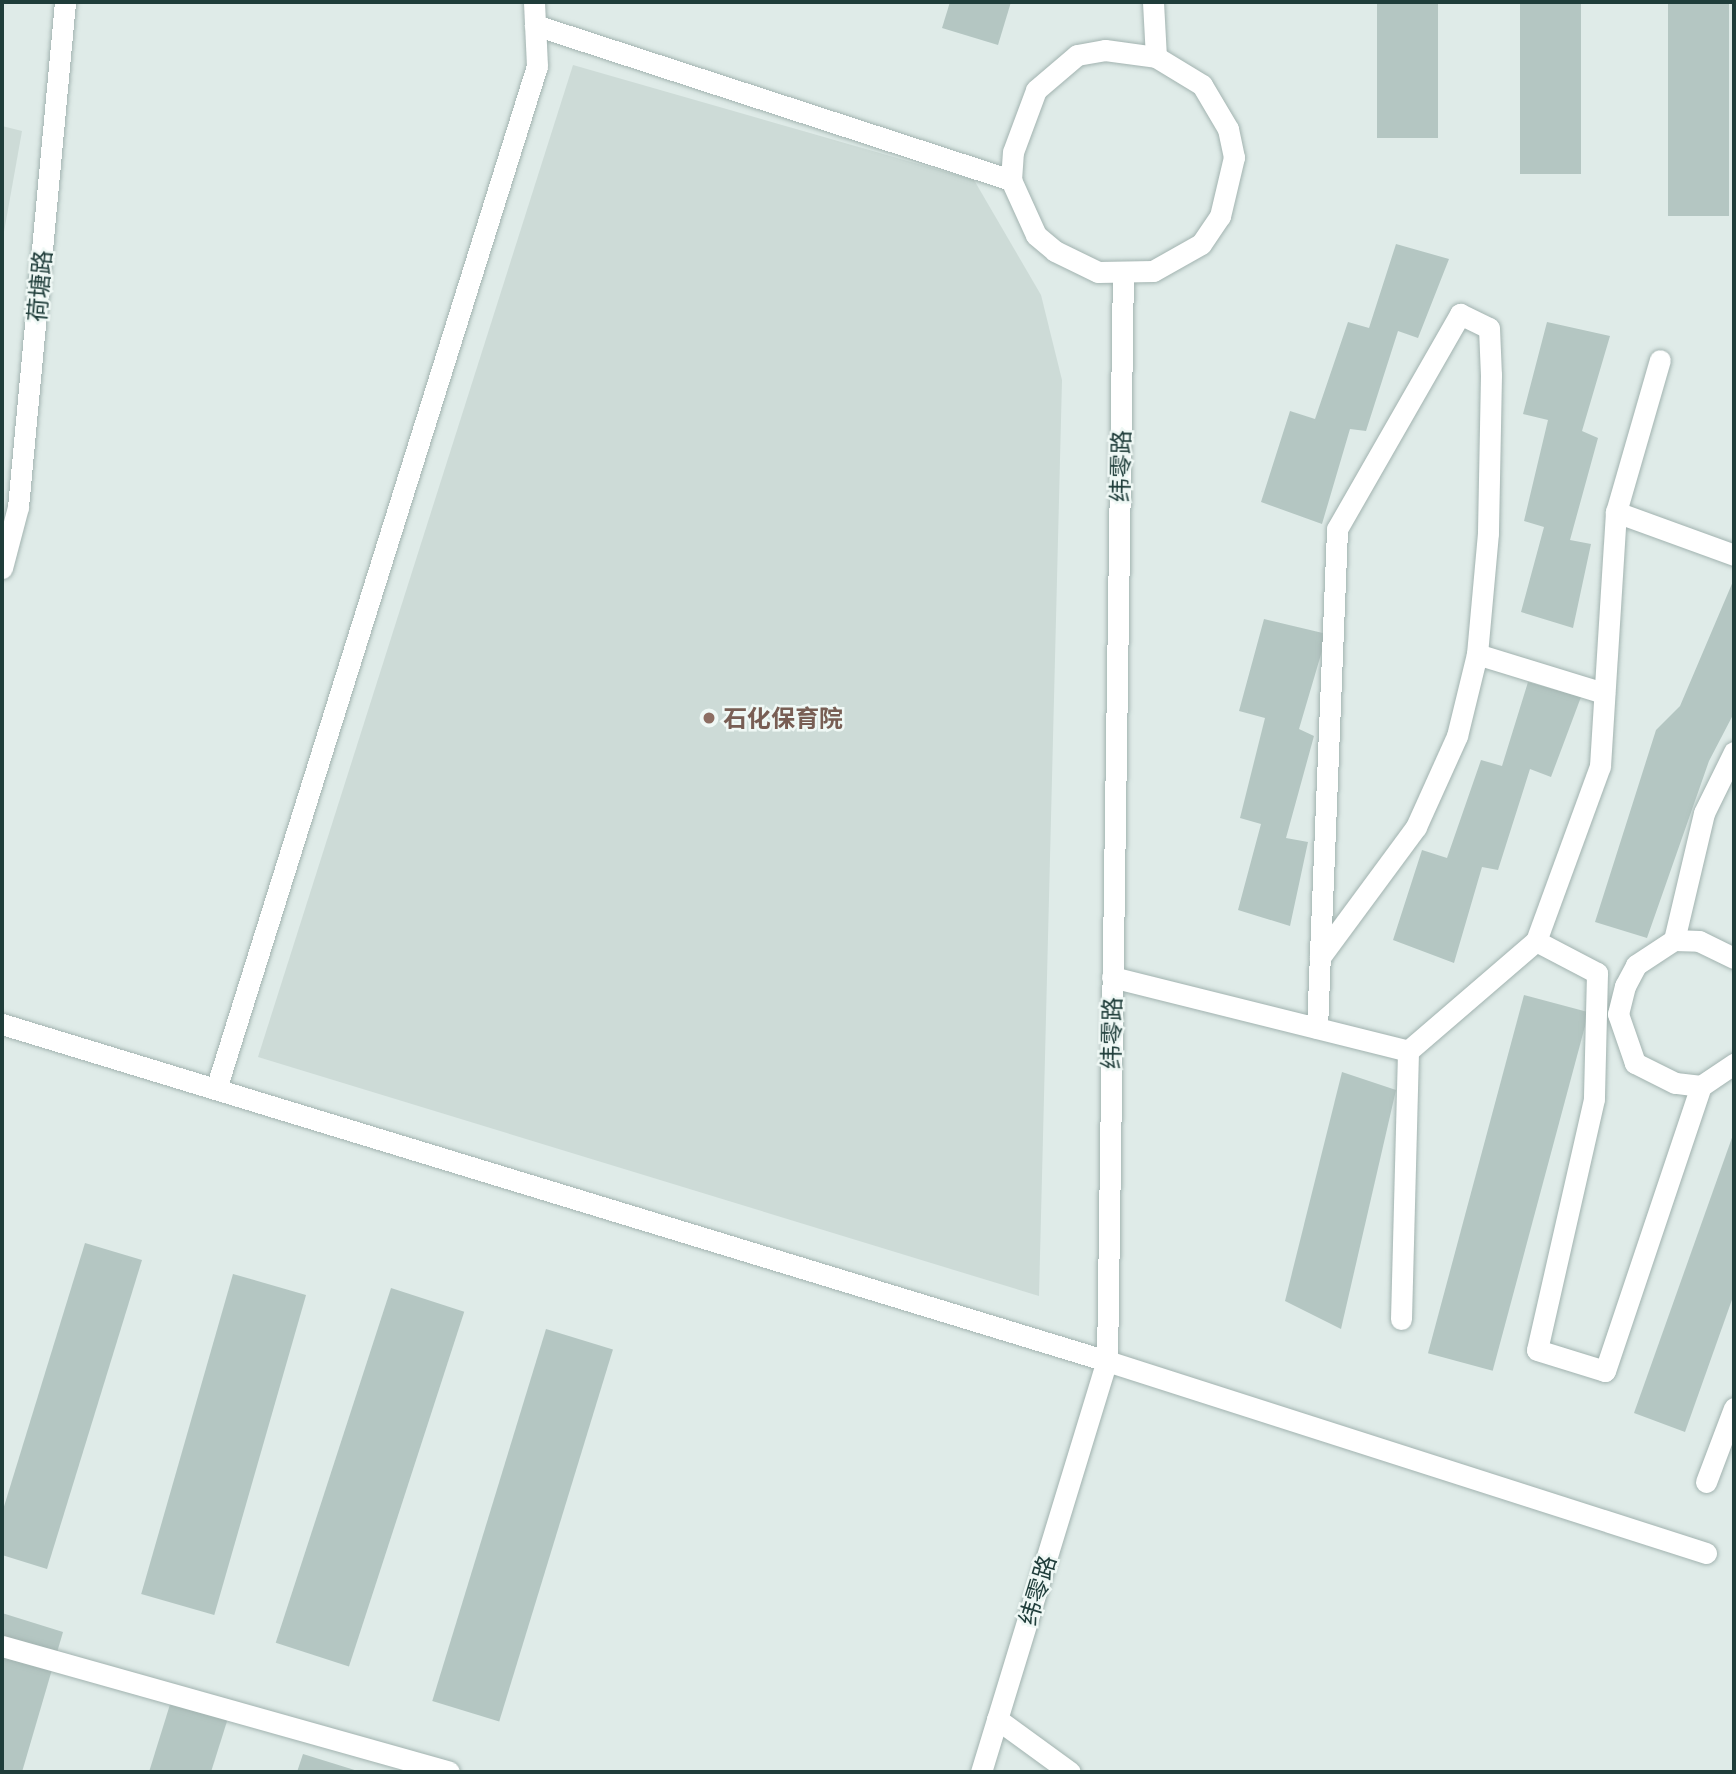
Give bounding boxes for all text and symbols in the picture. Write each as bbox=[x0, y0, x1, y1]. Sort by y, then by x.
street label: 荷塘路 bbox=[22, 249, 56, 323]
street label: 纬零路 bbox=[1105, 430, 1135, 502]
place label: 石化保育院 bbox=[723, 704, 843, 732]
marker: 石化保育院 bbox=[701, 710, 717, 726]
street label: 纬零路 bbox=[1096, 997, 1126, 1069]
street label: 纬零路 bbox=[1013, 1551, 1061, 1629]

